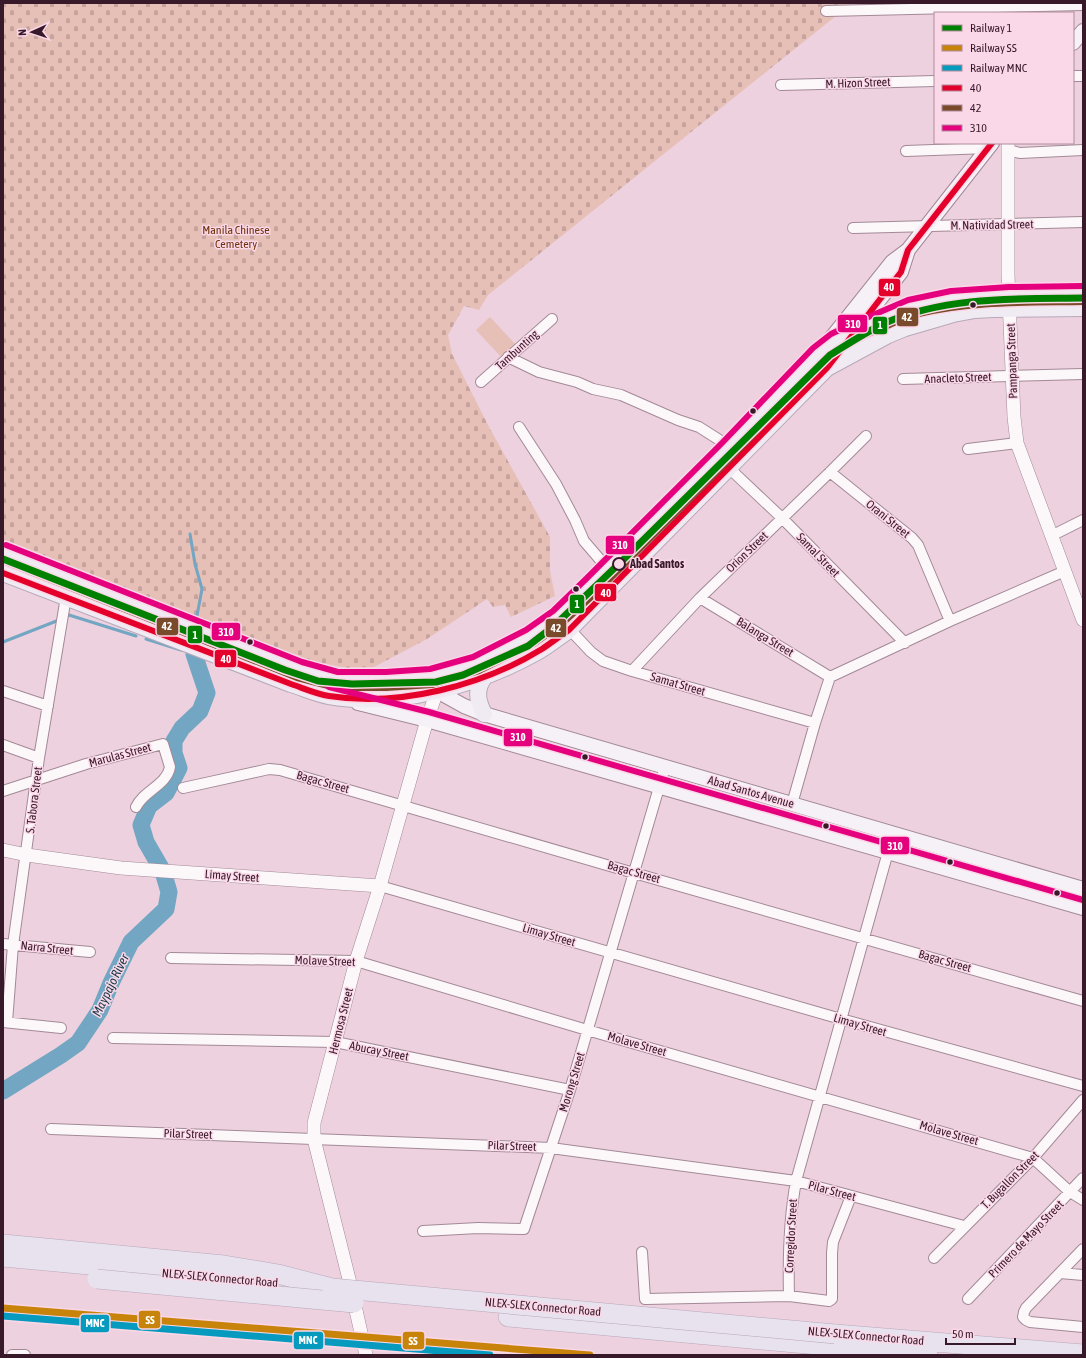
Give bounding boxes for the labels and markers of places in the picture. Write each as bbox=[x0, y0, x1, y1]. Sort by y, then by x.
unlabelled marker bbox=[968, 300, 978, 310]
unlabelled marker bbox=[748, 406, 758, 416]
marker: Abad Santos bbox=[612, 557, 626, 571]
place label: Abad Santos bbox=[629, 557, 685, 571]
unlabelled marker bbox=[571, 584, 581, 594]
unlabelled marker bbox=[245, 637, 255, 647]
unlabelled marker bbox=[580, 752, 590, 762]
unlabelled marker bbox=[821, 821, 831, 831]
unlabelled marker bbox=[945, 857, 955, 867]
unlabelled marker bbox=[1052, 888, 1062, 898]

